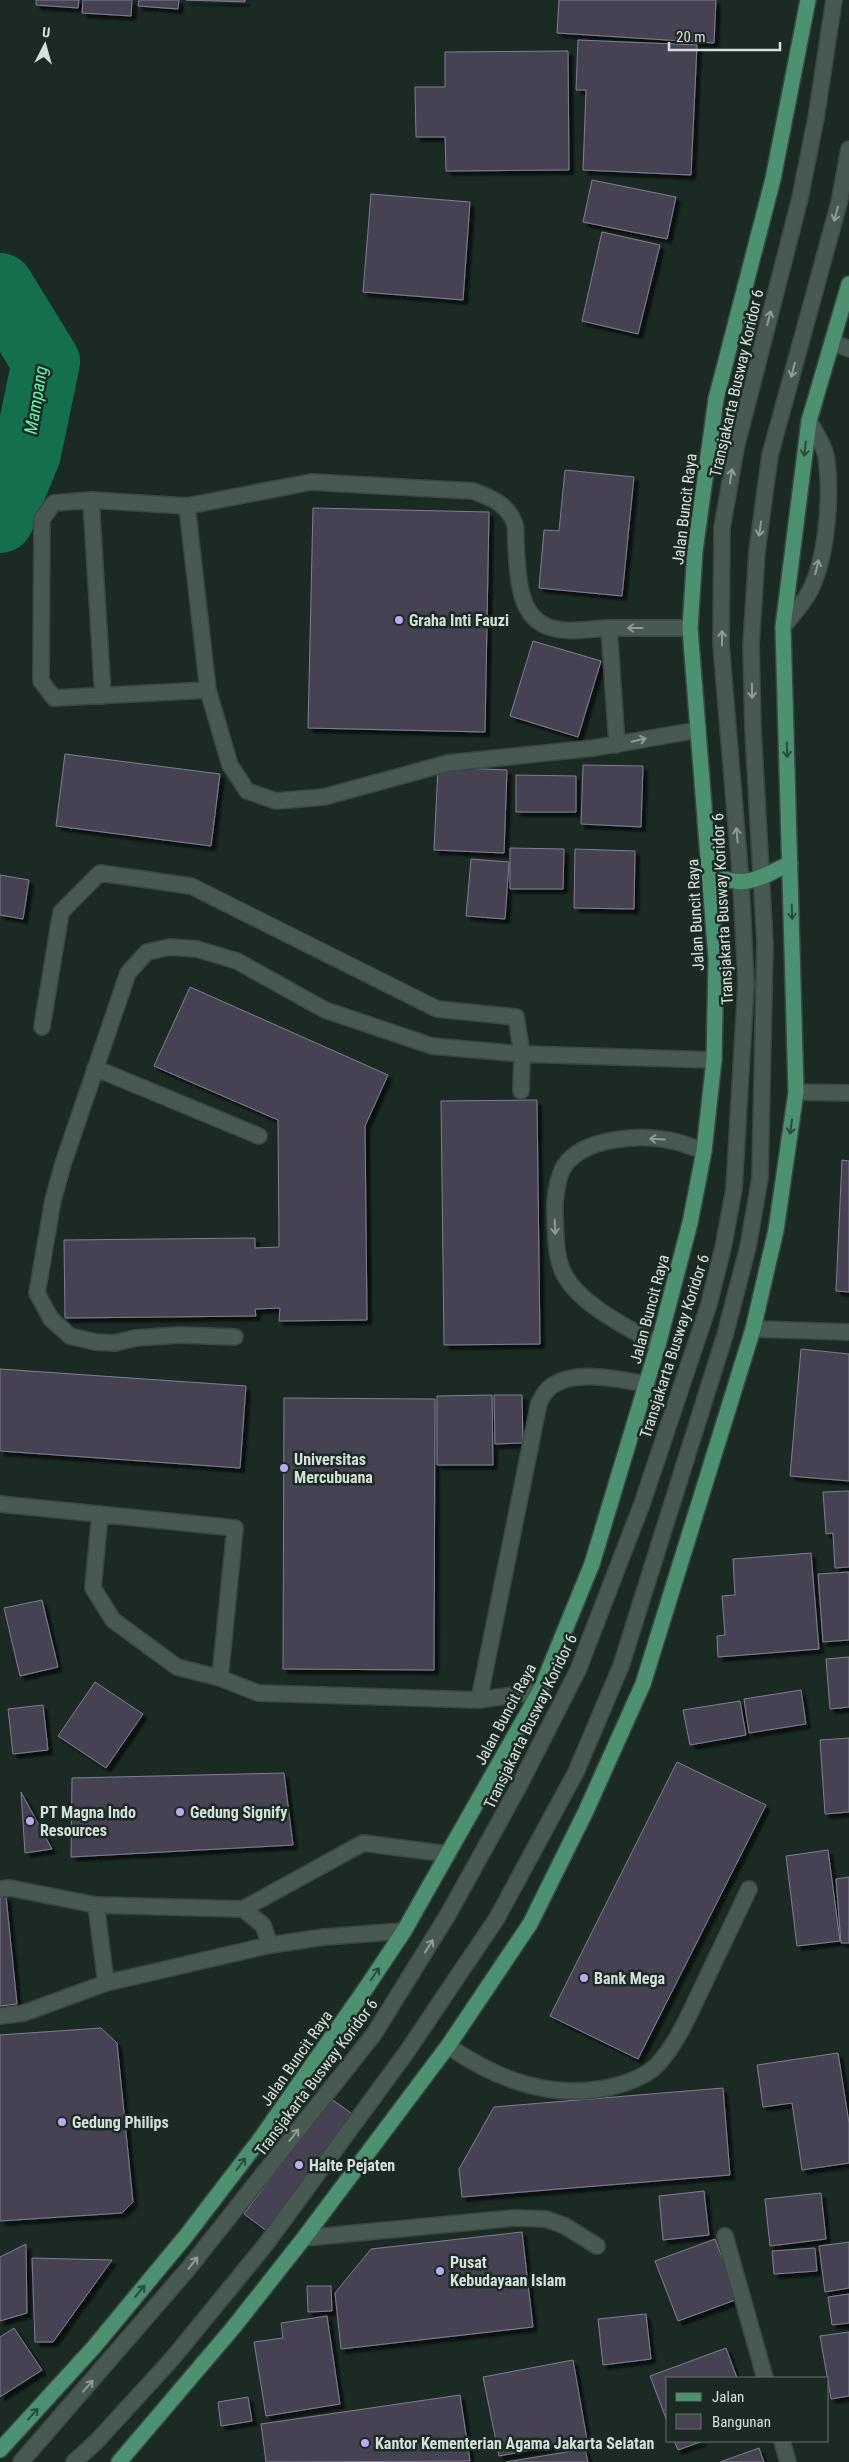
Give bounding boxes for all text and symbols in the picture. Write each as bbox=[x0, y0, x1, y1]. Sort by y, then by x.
north arrow bbox=[20, 20, 70, 70]
scale bar bbox=[669, 20, 780, 52]
text: U bbox=[42, 24, 51, 40]
text: 20 m bbox=[676, 28, 706, 46]
one-way arrow bbox=[831, 205, 841, 221]
street label: Transjakarta Busway Koridor 6 bbox=[706, 287, 767, 479]
one-way arrow bbox=[765, 310, 774, 326]
one-way arrow bbox=[788, 362, 798, 378]
water label: Mampang bbox=[20, 364, 51, 436]
one-way arrow bbox=[800, 441, 810, 457]
street label: Jalan Buncit Raya bbox=[668, 452, 701, 566]
one-way arrow bbox=[727, 468, 737, 484]
one-way arrow bbox=[755, 521, 765, 537]
one-way arrow bbox=[813, 560, 822, 576]
place label: Graha Inti Fauzi bbox=[409, 611, 509, 630]
marker: Graha Inti Fauzi bbox=[393, 614, 405, 626]
one-way arrow bbox=[627, 623, 644, 633]
one-way arrow bbox=[717, 630, 727, 646]
one-way arrow bbox=[747, 682, 757, 699]
one-way arrow bbox=[630, 735, 646, 744]
one-way arrow bbox=[782, 742, 792, 758]
street label: Transjakarta Busway Koridor 6 bbox=[708, 812, 737, 1005]
one-way arrow bbox=[732, 827, 742, 843]
street label: Jalan Buncit Raya bbox=[683, 859, 708, 971]
one-way arrow bbox=[787, 904, 797, 920]
one-way arrow bbox=[786, 1119, 796, 1135]
one-way arrow bbox=[649, 1134, 666, 1144]
one-way arrow bbox=[551, 1218, 560, 1234]
street label: Transjakarta Busway Koridor 6 bbox=[636, 1252, 713, 1440]
street label: Jalan Buncit Raya bbox=[626, 1253, 673, 1366]
place label: Universitas Mercubuana bbox=[294, 1450, 373, 1487]
marker: Universitas Mercubuana bbox=[278, 1462, 290, 1474]
street label: Transjakarta Busway Koridor 6 bbox=[480, 1631, 581, 1812]
street label: Jalan Buncit Raya bbox=[471, 1660, 540, 1768]
place label: PT Magna Indo Resources bbox=[40, 1803, 136, 1840]
place label: Gedung Signify bbox=[190, 1803, 287, 1822]
marker: Gedung Signify bbox=[174, 1806, 186, 1818]
marker: PT Magna Indo Resources bbox=[24, 1815, 36, 1827]
one-way arrow bbox=[424, 1940, 434, 1954]
one-way arrow bbox=[370, 1968, 380, 1982]
place label: Bank Mega bbox=[594, 1969, 666, 1988]
marker: Bank Mega bbox=[578, 1972, 590, 1984]
street label: Transjakarta Busway Koridor 6 bbox=[251, 1995, 382, 2160]
street label: Jalan Buncit Raya bbox=[256, 2007, 336, 2110]
place label: Gedung Philips bbox=[72, 2113, 169, 2132]
marker: Gedung Philips bbox=[56, 2116, 68, 2128]
one-way arrow bbox=[289, 2129, 300, 2142]
place label: Halte Pejaten bbox=[309, 2156, 395, 2175]
one-way arrow bbox=[236, 2157, 246, 2171]
marker: Halte Pejaten bbox=[293, 2159, 305, 2171]
place label: Pusat Kebudayaan Islam bbox=[450, 2253, 566, 2290]
one-way arrow bbox=[188, 2257, 199, 2270]
marker: Pusat Kebudayaan Islam bbox=[434, 2265, 446, 2277]
one-way arrow bbox=[134, 2285, 146, 2298]
legend bbox=[666, 2377, 829, 2442]
one-way arrow bbox=[82, 2380, 94, 2393]
text: Jalan bbox=[712, 2388, 744, 2406]
one-way arrow bbox=[27, 2407, 39, 2420]
text: Bangunan bbox=[712, 2413, 771, 2431]
place label: Kantor Kementerian Agama Jakarta Selatan bbox=[375, 2434, 655, 2453]
marker: Kantor Kementerian Agama Jakarta Selatan bbox=[359, 2437, 371, 2449]

